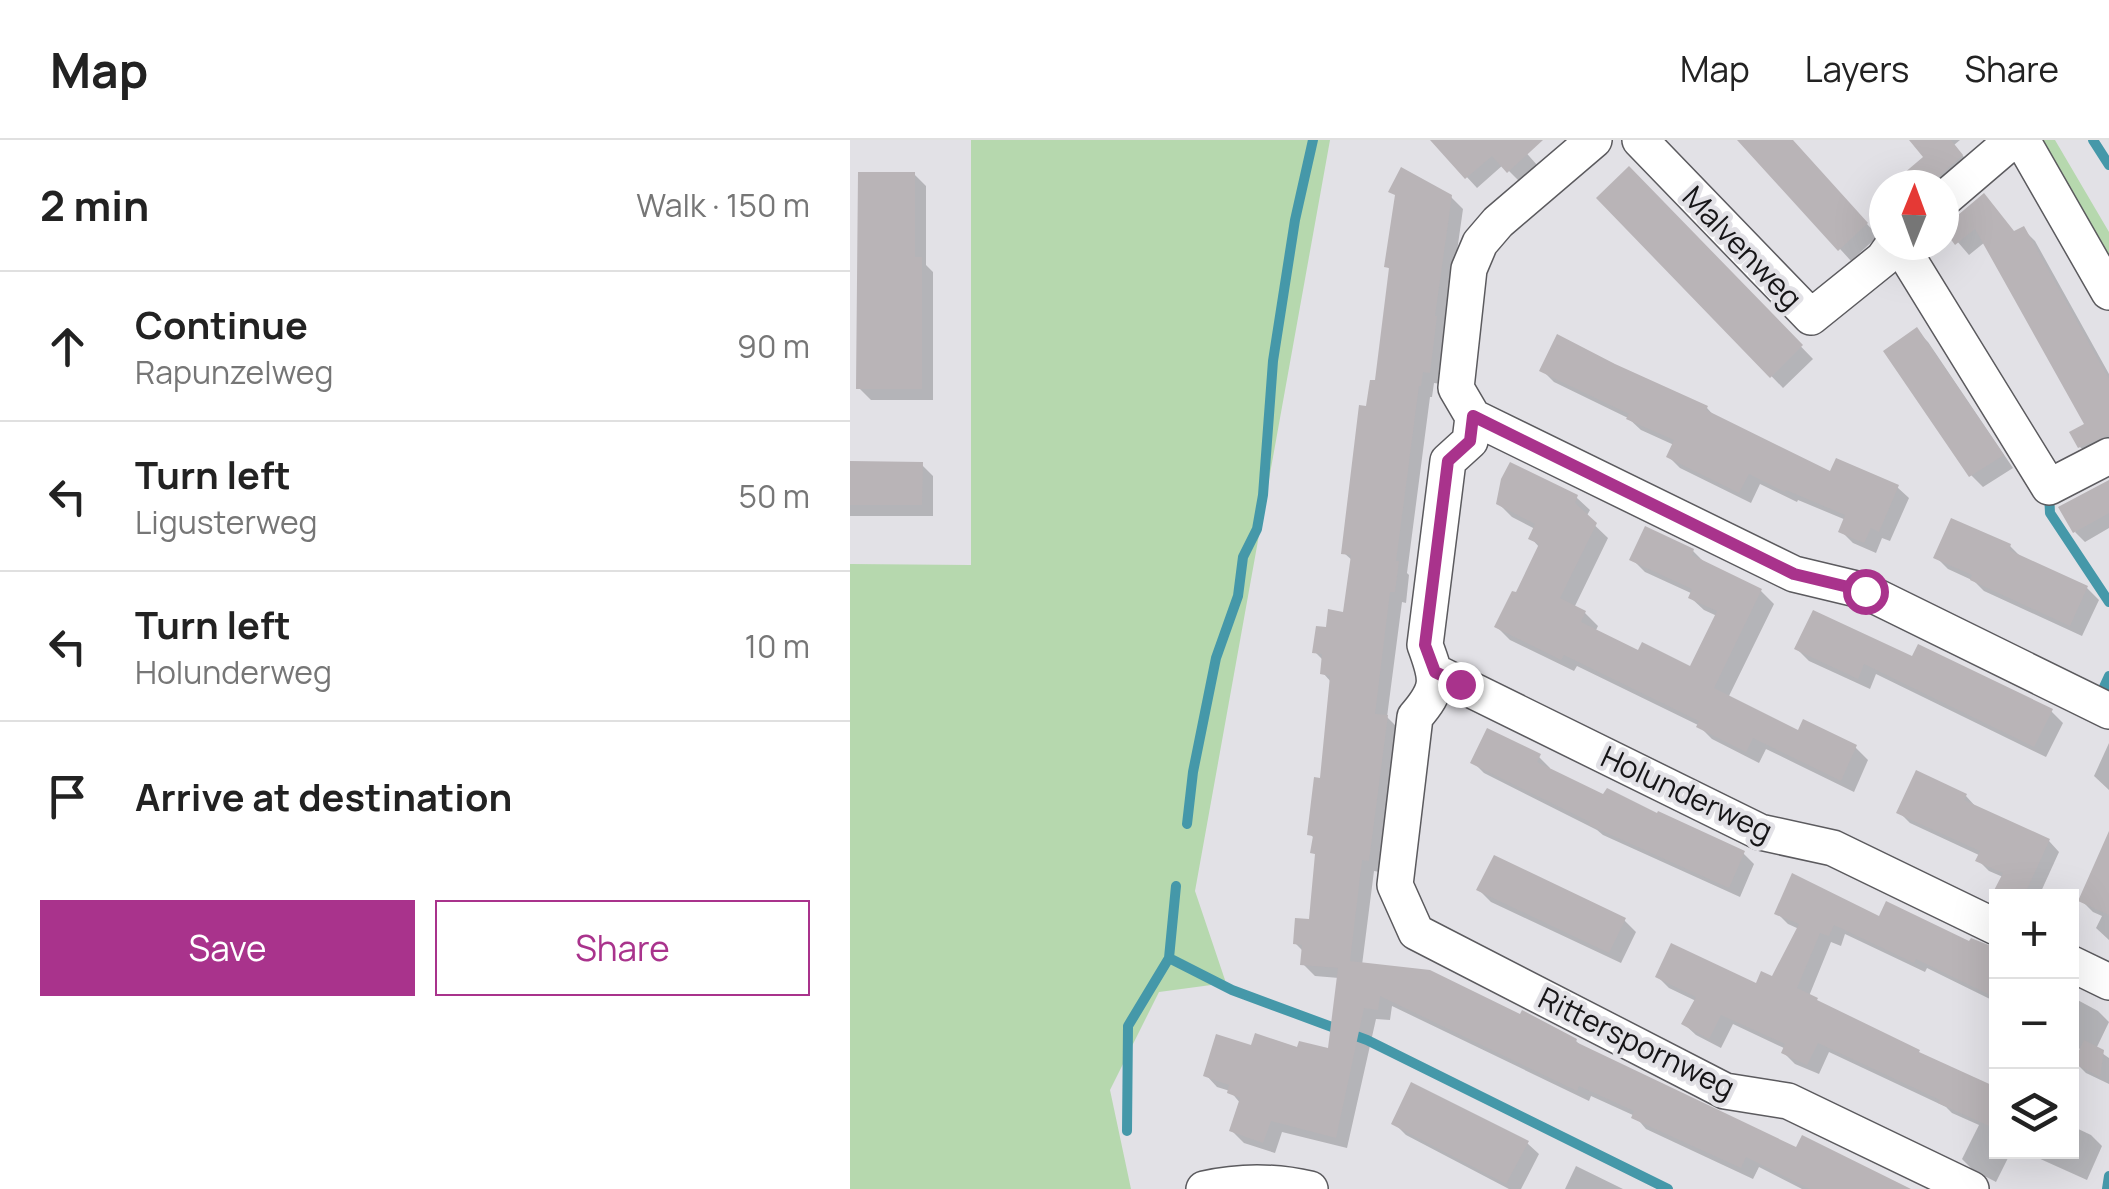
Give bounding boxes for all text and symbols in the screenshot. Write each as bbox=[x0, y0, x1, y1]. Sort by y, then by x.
text: Map bbox=[50, 37, 148, 102]
text: Map bbox=[1680, 45, 1750, 93]
text: Layers bbox=[1805, 45, 1909, 93]
text: Share bbox=[1964, 45, 2059, 93]
north arrow bbox=[1869, 170, 1959, 260]
text: 2 min bbox=[40, 176, 149, 234]
street label: Malvenweg bbox=[1674, 177, 1812, 317]
text: Walk · 150 m bbox=[636, 183, 810, 227]
text: Continue bbox=[135, 298, 308, 350]
icon: ahead bbox=[40, 319, 95, 374]
text: 90 m bbox=[737, 324, 810, 368]
text: Rapunzelweg bbox=[135, 350, 333, 394]
text: Turn left bbox=[135, 448, 291, 500]
icon: left bbox=[40, 469, 95, 524]
text: 50 m bbox=[738, 474, 810, 518]
text: Ligusterweg bbox=[135, 500, 318, 544]
route start bbox=[1843, 569, 1889, 615]
text: Turn left bbox=[135, 598, 291, 650]
icon: left bbox=[40, 619, 95, 674]
text: 10 m bbox=[744, 624, 810, 668]
text: Holunderweg bbox=[135, 650, 332, 694]
route end bbox=[1438, 662, 1484, 708]
street label: Holunderweg bbox=[1595, 735, 1779, 851]
icon: arrive bbox=[40, 769, 95, 824]
text: Arrive at destination bbox=[135, 770, 512, 822]
map controls bbox=[1989, 889, 2079, 1159]
button: + bbox=[1989, 889, 2079, 979]
button: Save bbox=[40, 900, 415, 996]
button: Share bbox=[435, 900, 810, 996]
street label: Ritterspornweg bbox=[1532, 977, 1742, 1107]
button: − bbox=[1989, 979, 2079, 1069]
button: layers bbox=[1989, 1069, 2079, 1159]

